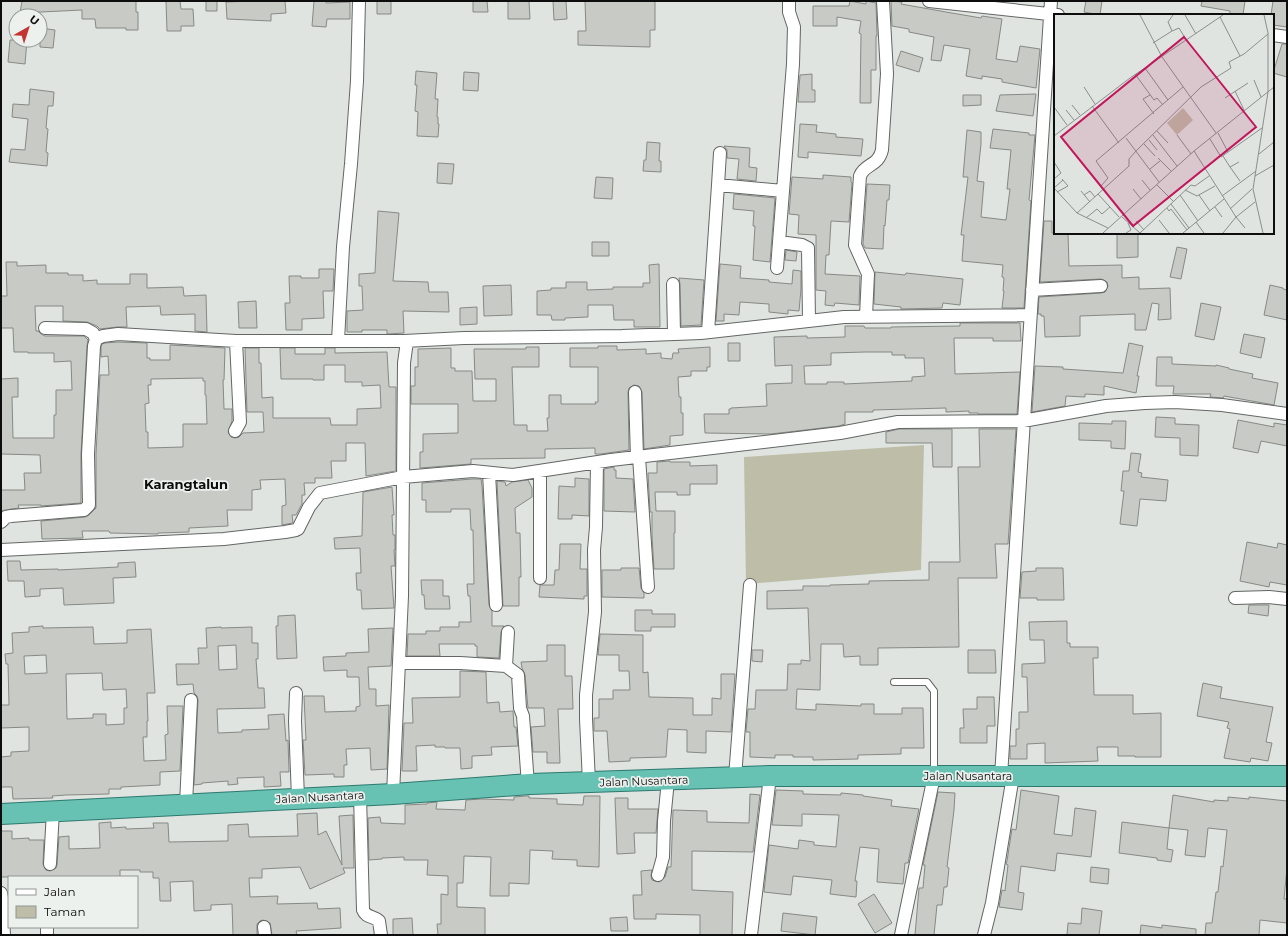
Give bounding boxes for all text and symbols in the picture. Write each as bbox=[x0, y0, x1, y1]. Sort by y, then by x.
north arrow bbox=[8, 8, 48, 48]
text: U bbox=[27, 12, 42, 28]
inset map bbox=[1054, 14, 1274, 234]
district label: Karangtalun bbox=[144, 476, 228, 492]
street label: Jalan Nusantara bbox=[923, 769, 1012, 783]
street label: Jalan Nusantara bbox=[598, 772, 689, 790]
street label: Jalan Nusantara bbox=[274, 788, 365, 806]
legend bbox=[8, 876, 138, 928]
text: Jalan bbox=[43, 884, 76, 899]
text: Taman bbox=[44, 904, 86, 919]

